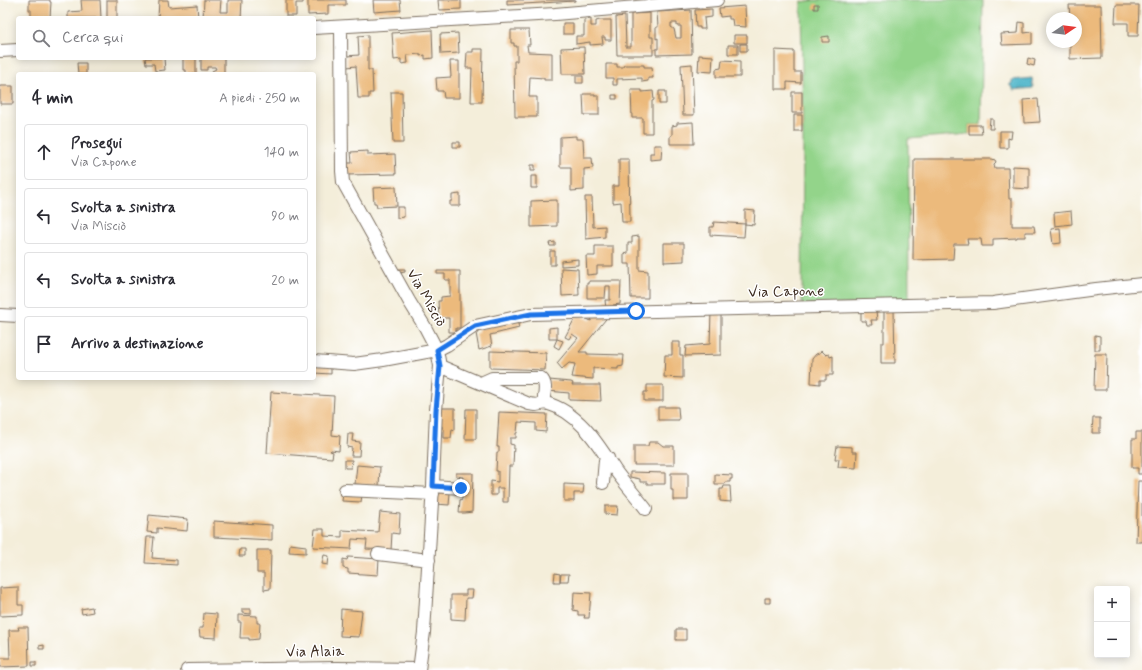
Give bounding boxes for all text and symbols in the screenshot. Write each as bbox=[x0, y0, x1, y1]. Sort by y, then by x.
north arrow bbox=[1046, 12, 1082, 48]
search box bbox=[16, 16, 316, 60]
icon: search bbox=[30, 27, 52, 49]
text: Cerca qui bbox=[62, 28, 123, 48]
text: 4 min bbox=[32, 87, 73, 109]
text: A piedi · 250 m bbox=[219, 90, 300, 107]
text: Prosegui bbox=[71, 134, 122, 154]
icon: ahead bbox=[33, 141, 55, 163]
text: 140 m bbox=[264, 144, 299, 161]
text: Via Capone bbox=[71, 154, 137, 171]
text: Svolta a sinistra bbox=[71, 198, 176, 218]
icon: left bbox=[33, 205, 55, 227]
text: 90 m bbox=[271, 208, 299, 225]
text: Via Misciò bbox=[71, 218, 126, 235]
street label: Via Misciò bbox=[401, 265, 451, 331]
icon: left bbox=[33, 269, 55, 291]
text: Svolta a sinistra bbox=[71, 270, 176, 290]
text: 20 m bbox=[271, 272, 299, 289]
street label: Via Capone bbox=[748, 281, 824, 303]
route start bbox=[627, 302, 645, 320]
icon: arrive bbox=[33, 333, 55, 355]
text: Arrivo a destinazione bbox=[71, 334, 204, 354]
route end bbox=[452, 479, 470, 497]
map controls bbox=[1094, 586, 1130, 658]
button: + bbox=[1094, 586, 1130, 622]
button: − bbox=[1094, 622, 1130, 658]
street label: Via Alaia bbox=[286, 641, 345, 663]

